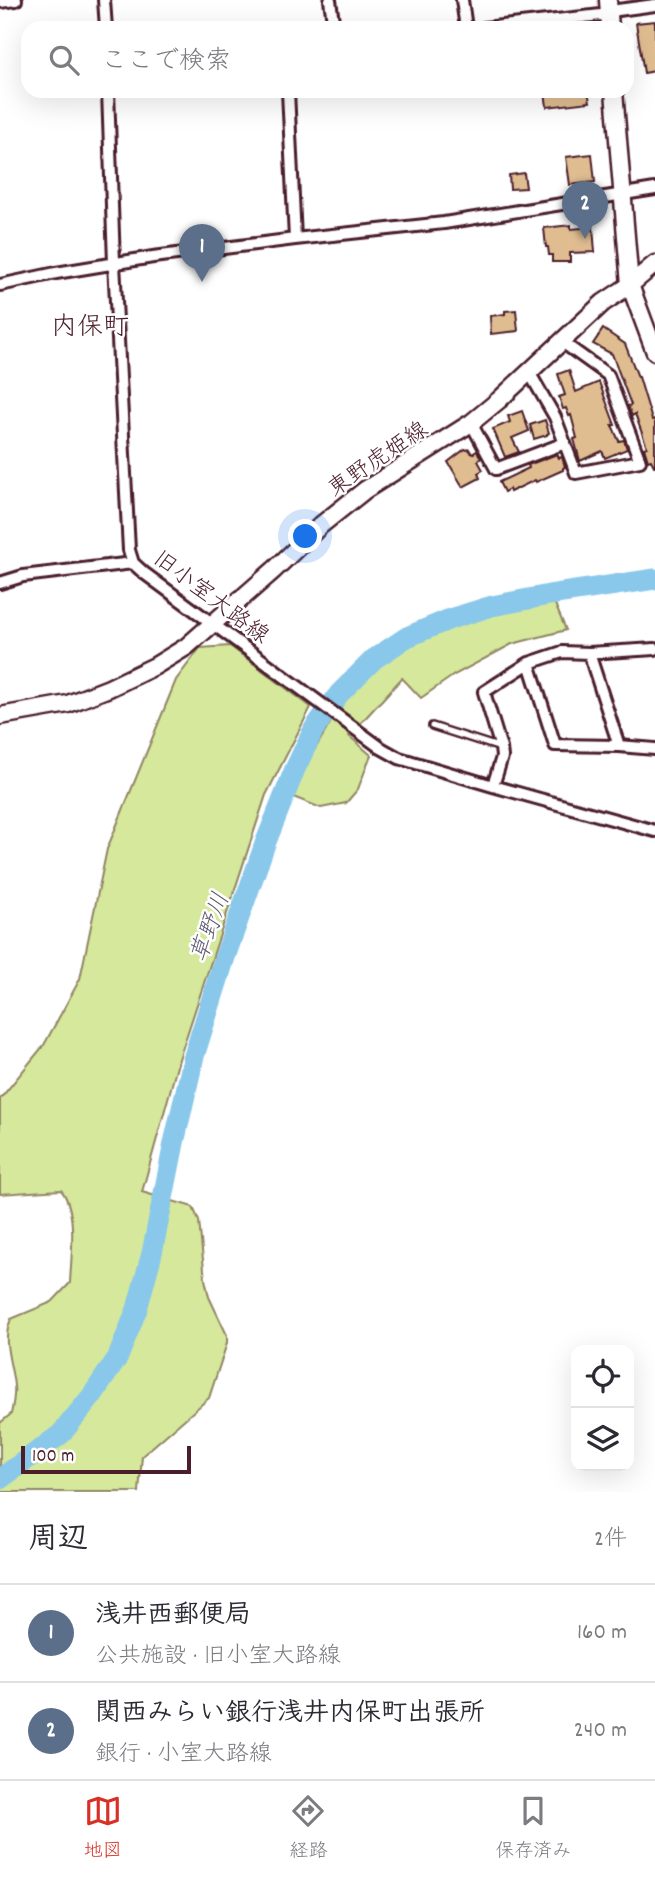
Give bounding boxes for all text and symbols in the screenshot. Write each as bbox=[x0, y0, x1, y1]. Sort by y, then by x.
search box bbox=[21, 21, 634, 98]
icon: search bbox=[45, 41, 83, 79]
text: ここで検索 bbox=[101, 44, 231, 81]
pin: 2 bbox=[562, 181, 608, 239]
pin: 1 bbox=[179, 224, 225, 282]
district label: 内保町 bbox=[51, 310, 129, 347]
street label: 東野虎姫線 bbox=[322, 415, 436, 507]
your location bbox=[288, 519, 322, 553]
street label: 旧小室大路線 bbox=[145, 544, 275, 653]
water label: 草野川 bbox=[184, 888, 240, 968]
map controls bbox=[571, 1345, 634, 1471]
button: locate bbox=[571, 1345, 634, 1408]
button: layers bbox=[571, 1408, 634, 1471]
scale bar bbox=[21, 1443, 191, 1475]
text: 100 m bbox=[32, 1444, 74, 1471]
text: 周辺 bbox=[28, 1520, 88, 1563]
text: 2件 bbox=[594, 1524, 627, 1557]
text: 浅井西郵便局 bbox=[95, 1598, 251, 1635]
text: 1 bbox=[48, 1617, 54, 1650]
text: 160 m bbox=[577, 1617, 627, 1650]
text: 公共施設 · 旧小室大路線 bbox=[95, 1641, 341, 1674]
text: 関西みらい銀行浅井内保町出張所 bbox=[95, 1696, 485, 1733]
text: 2 bbox=[46, 1715, 56, 1748]
text: 240 m bbox=[574, 1715, 627, 1748]
text: 銀行 · 小室大路線 bbox=[95, 1739, 272, 1772]
tab: 地図 bbox=[84, 1792, 122, 1866]
tab: 経路 bbox=[289, 1792, 327, 1866]
tab: 保存済み bbox=[495, 1792, 571, 1866]

